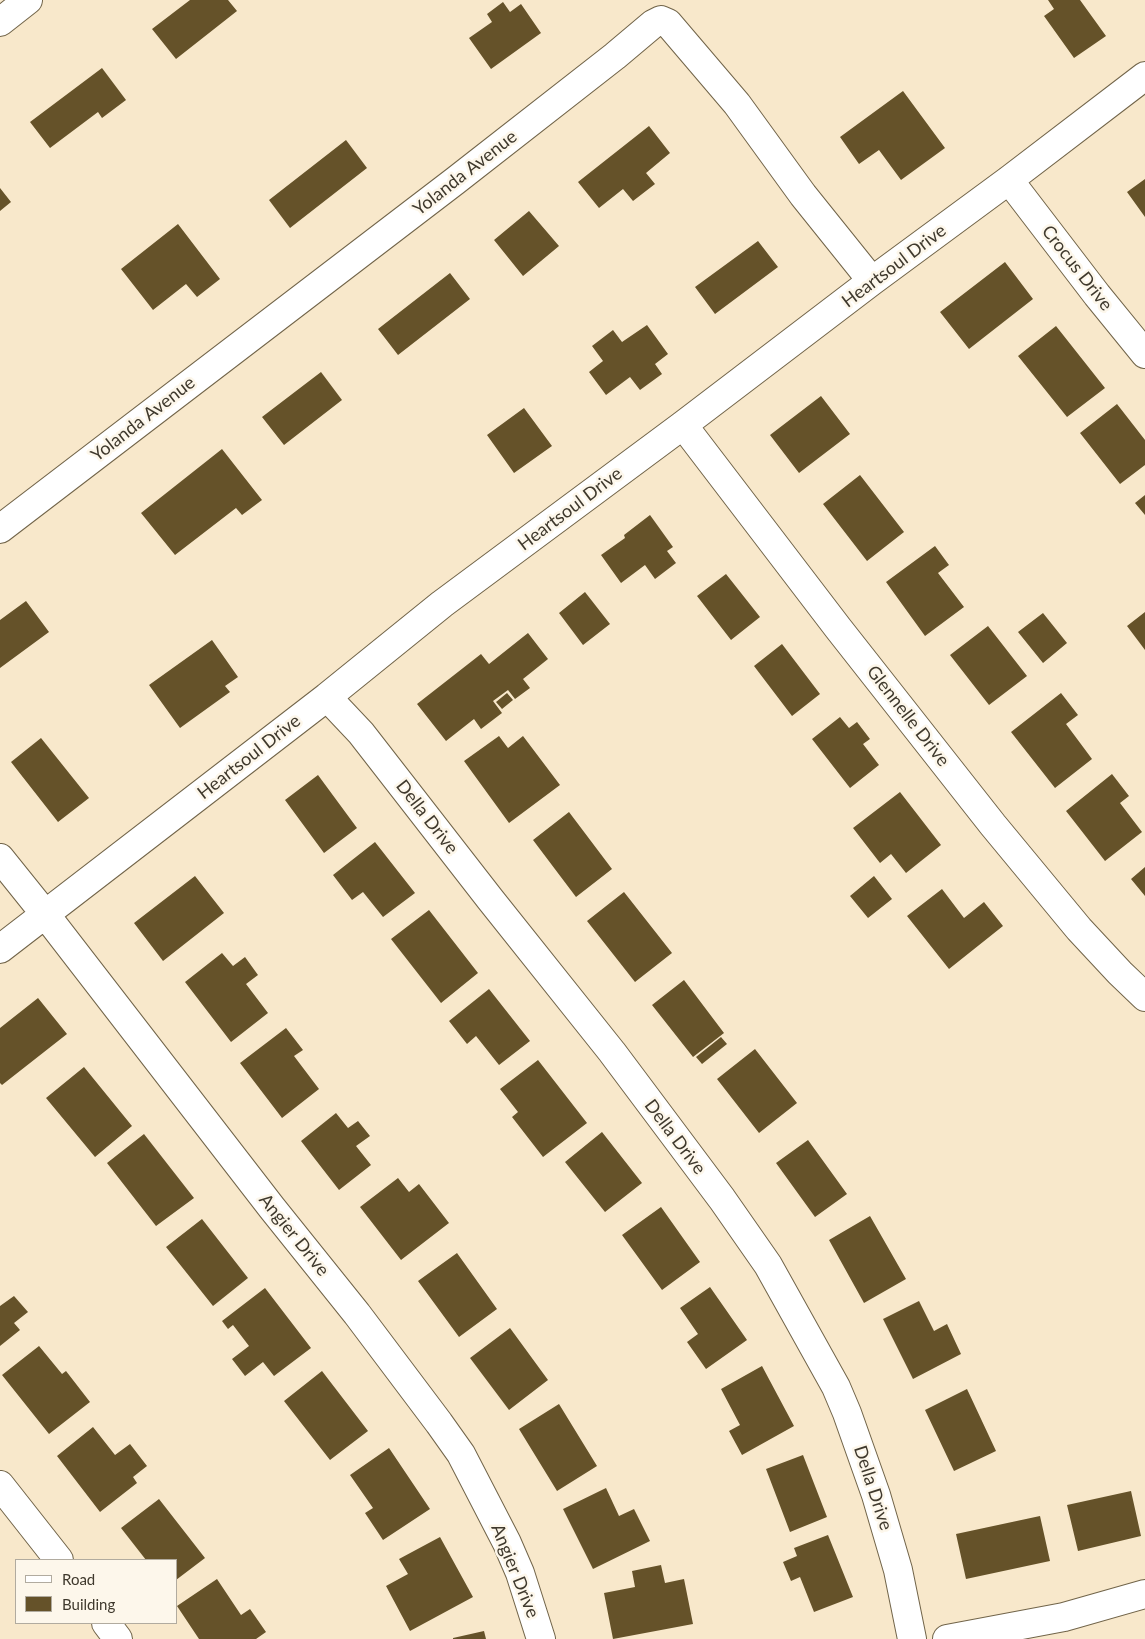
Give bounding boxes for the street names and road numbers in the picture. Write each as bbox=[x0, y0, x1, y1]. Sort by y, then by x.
street label: Yolanda Avenue bbox=[409, 126, 521, 220]
street label: Heartsoul Drive bbox=[838, 220, 950, 312]
street label: Crocus Drive bbox=[1037, 221, 1117, 315]
street label: Yolanda Avenue bbox=[87, 372, 199, 466]
street label: Heartsoul Drive bbox=[514, 463, 626, 555]
street label: Glennelle Drive bbox=[862, 661, 954, 771]
street label: Heartsoul Drive bbox=[193, 710, 305, 804]
street label: Della Drive bbox=[391, 776, 463, 858]
street label: Della Drive bbox=[640, 1095, 710, 1179]
street label: Angier Drive bbox=[254, 1190, 334, 1280]
street label: Della Drive bbox=[849, 1443, 897, 1533]
street label: Angier Drive bbox=[486, 1521, 544, 1621]

